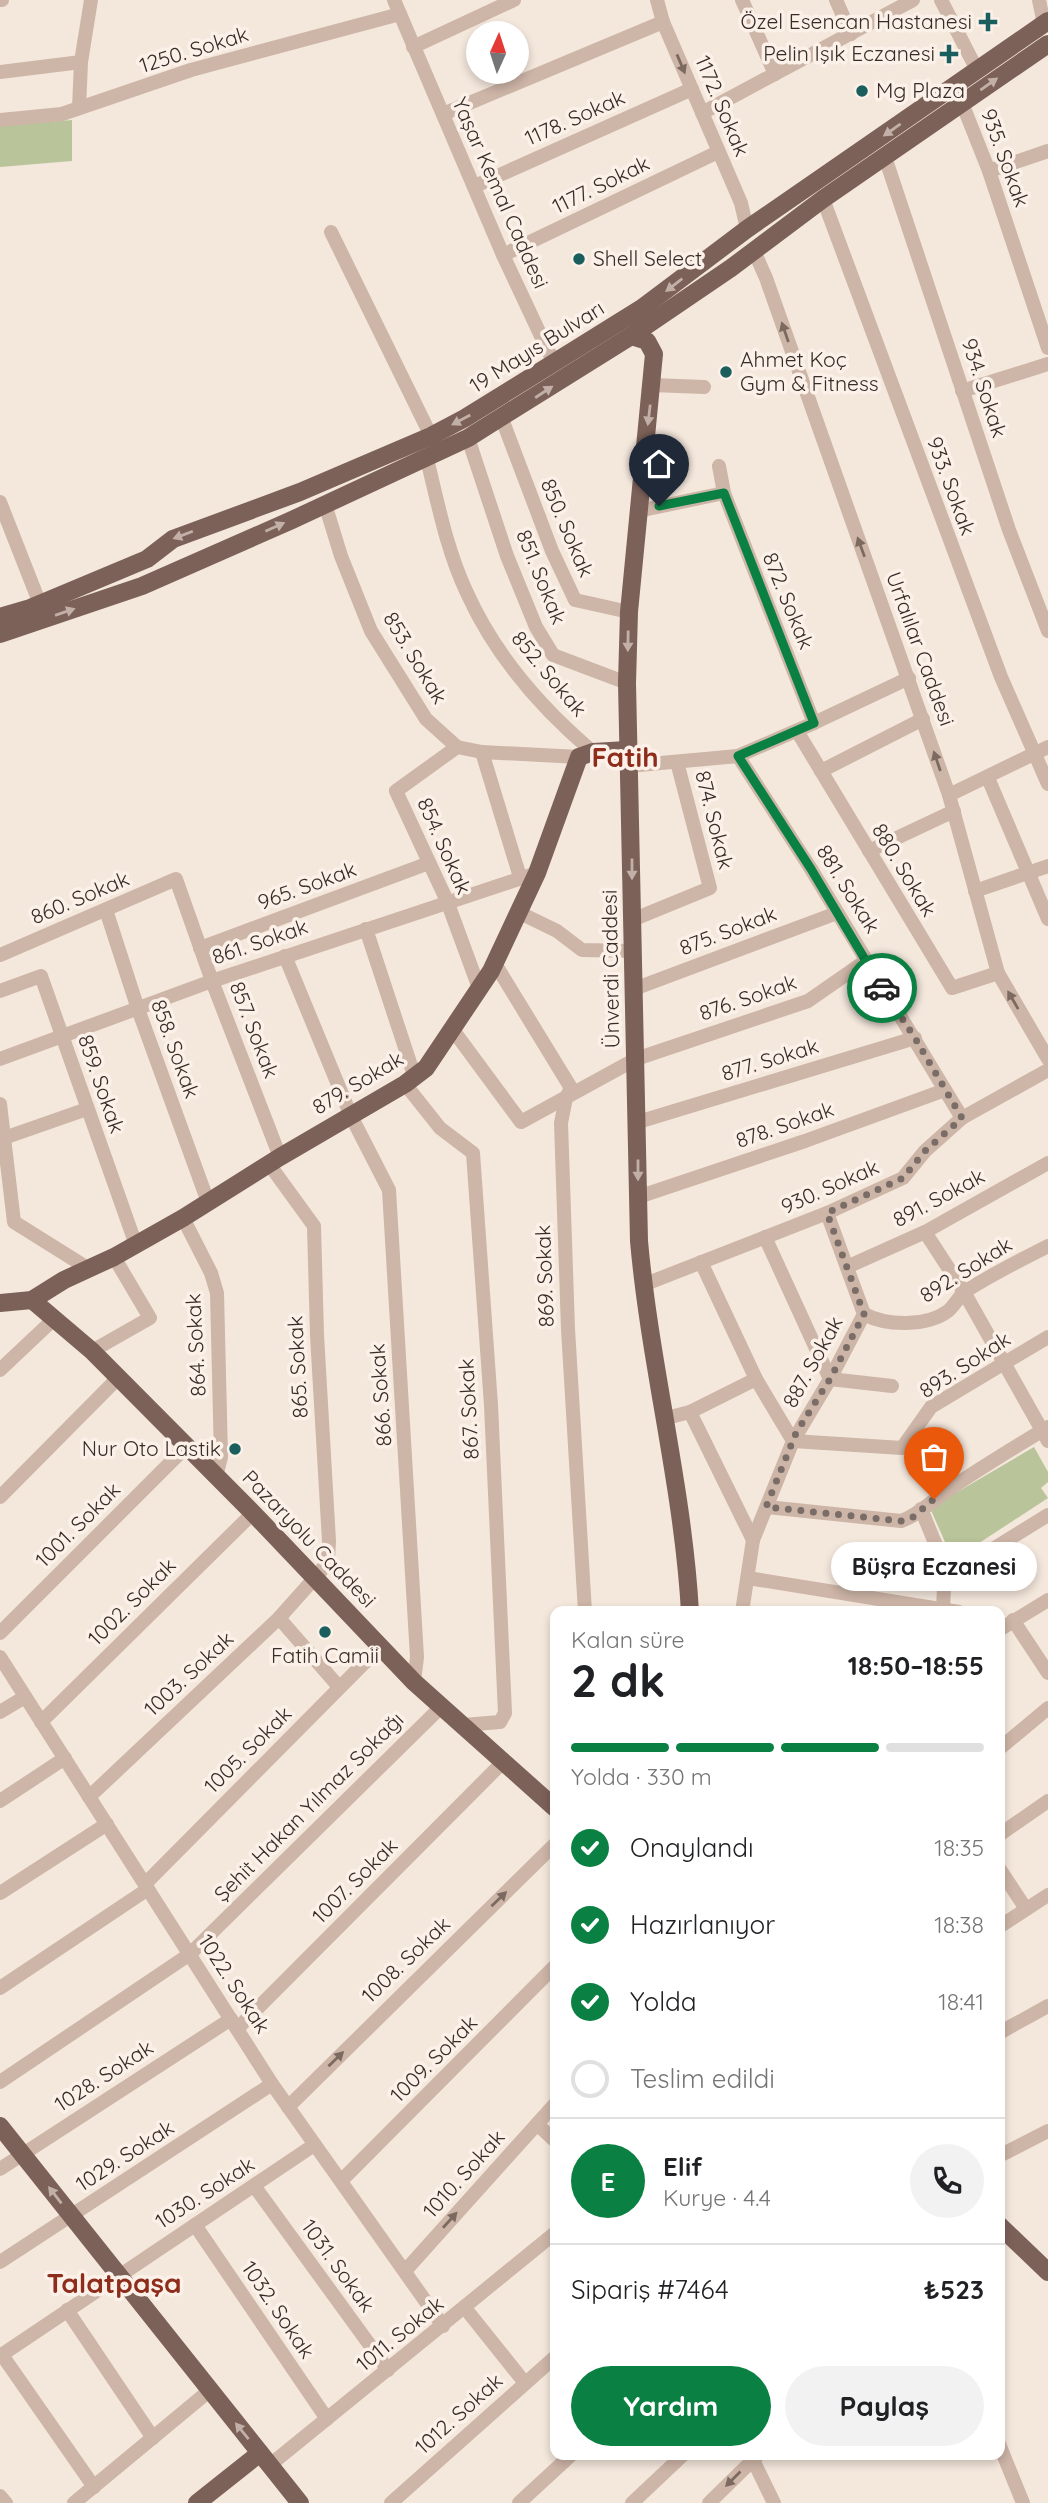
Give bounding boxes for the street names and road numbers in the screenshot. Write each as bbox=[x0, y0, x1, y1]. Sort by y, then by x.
street label: 1250. Sokak bbox=[136, 20, 251, 78]
street label: 1172. Sokak bbox=[690, 51, 756, 160]
street label: 1178. Sokak bbox=[521, 83, 629, 151]
street label: Yaşar Kemal Caddesi bbox=[447, 93, 555, 292]
street label: 935. Sokak bbox=[976, 105, 1036, 210]
street label: 1177. Sokak bbox=[548, 149, 653, 219]
street label: 19 Mayıs Bulvarı bbox=[464, 294, 608, 398]
street label: 934. Sokak bbox=[957, 335, 1013, 441]
street label: 933. Sokak bbox=[922, 433, 982, 538]
street label: 850. Sokak bbox=[536, 474, 600, 581]
street label: 851. Sokak bbox=[511, 526, 573, 628]
street label: 872. Sokak bbox=[758, 548, 820, 653]
street label: Urfalılar Caddesi bbox=[881, 568, 961, 729]
street label: 853. Sokak bbox=[378, 607, 454, 708]
street label: 852. Sokak bbox=[507, 625, 593, 721]
street label: 874. Sokak bbox=[690, 768, 740, 872]
street label: 854. Sokak bbox=[412, 793, 478, 898]
street label: 880. Sokak bbox=[867, 818, 943, 921]
street label: 881. Sokak bbox=[811, 839, 886, 938]
street label: 965. Sokak bbox=[254, 855, 360, 915]
street label: 860. Sokak bbox=[27, 865, 133, 929]
street label: Ünverdi Caddesi bbox=[596, 890, 624, 1049]
street label: 875. Sokak bbox=[676, 900, 780, 960]
street label: 861. Sokak bbox=[208, 913, 311, 970]
street label: 876. Sokak bbox=[696, 968, 800, 1026]
street label: 857. Sokak bbox=[225, 978, 285, 1082]
street label: 858. Sokak bbox=[146, 996, 206, 1102]
street label: 859. Sokak bbox=[73, 1031, 131, 1137]
street label: 877. Sokak bbox=[718, 1032, 821, 1086]
street label: 879. Sokak bbox=[307, 1045, 408, 1119]
street label: 878. Sokak bbox=[732, 1095, 837, 1153]
street label: 930. Sokak bbox=[777, 1153, 883, 1219]
street label: 891. Sokak bbox=[888, 1162, 989, 1232]
street label: 869. Sokak bbox=[529, 1224, 559, 1328]
street label: 892. Sokak bbox=[915, 1231, 1016, 1308]
street label: 864. Sokak bbox=[179, 1293, 211, 1397]
street label: 887. Sokak bbox=[776, 1311, 848, 1412]
street label: 865. Sokak bbox=[281, 1315, 313, 1419]
street label: 893. Sokak bbox=[914, 1325, 1015, 1403]
street label: 866. Sokak bbox=[363, 1343, 397, 1447]
street label: 867. Sokak bbox=[452, 1358, 484, 1460]
street label: Pazaryolu Caddesi bbox=[237, 1464, 382, 1612]
street label: 1001. Sokak bbox=[29, 1476, 125, 1572]
street label: 1002. Sokak bbox=[82, 1552, 181, 1651]
street label: 1003. Sokak bbox=[138, 1625, 238, 1721]
street label: 1005. Sokak bbox=[198, 1700, 296, 1798]
street label: Şehit Hakan Yılmaz Sokağı bbox=[208, 1706, 408, 1906]
street label: 1007. Sokak bbox=[306, 1832, 402, 1928]
street label: 1008. Sokak bbox=[356, 1911, 455, 2008]
street label: 1022. Sokak bbox=[193, 1929, 276, 2038]
street label: 1009. Sokak bbox=[384, 2009, 482, 2107]
street label: 1028. Sokak bbox=[49, 2034, 158, 2117]
street label: 1029. Sokak bbox=[70, 2114, 178, 2197]
street label: 1010. Sokak bbox=[417, 2124, 510, 2223]
street label: 1030. Sokak bbox=[150, 2151, 259, 2234]
street label: 1031. Sokak bbox=[297, 2214, 381, 2317]
street label: 1032. Sokak bbox=[237, 2256, 321, 2363]
street label: 1011. Sokak bbox=[350, 2290, 448, 2376]
street label: 1012. Sokak bbox=[409, 2367, 507, 2459]

